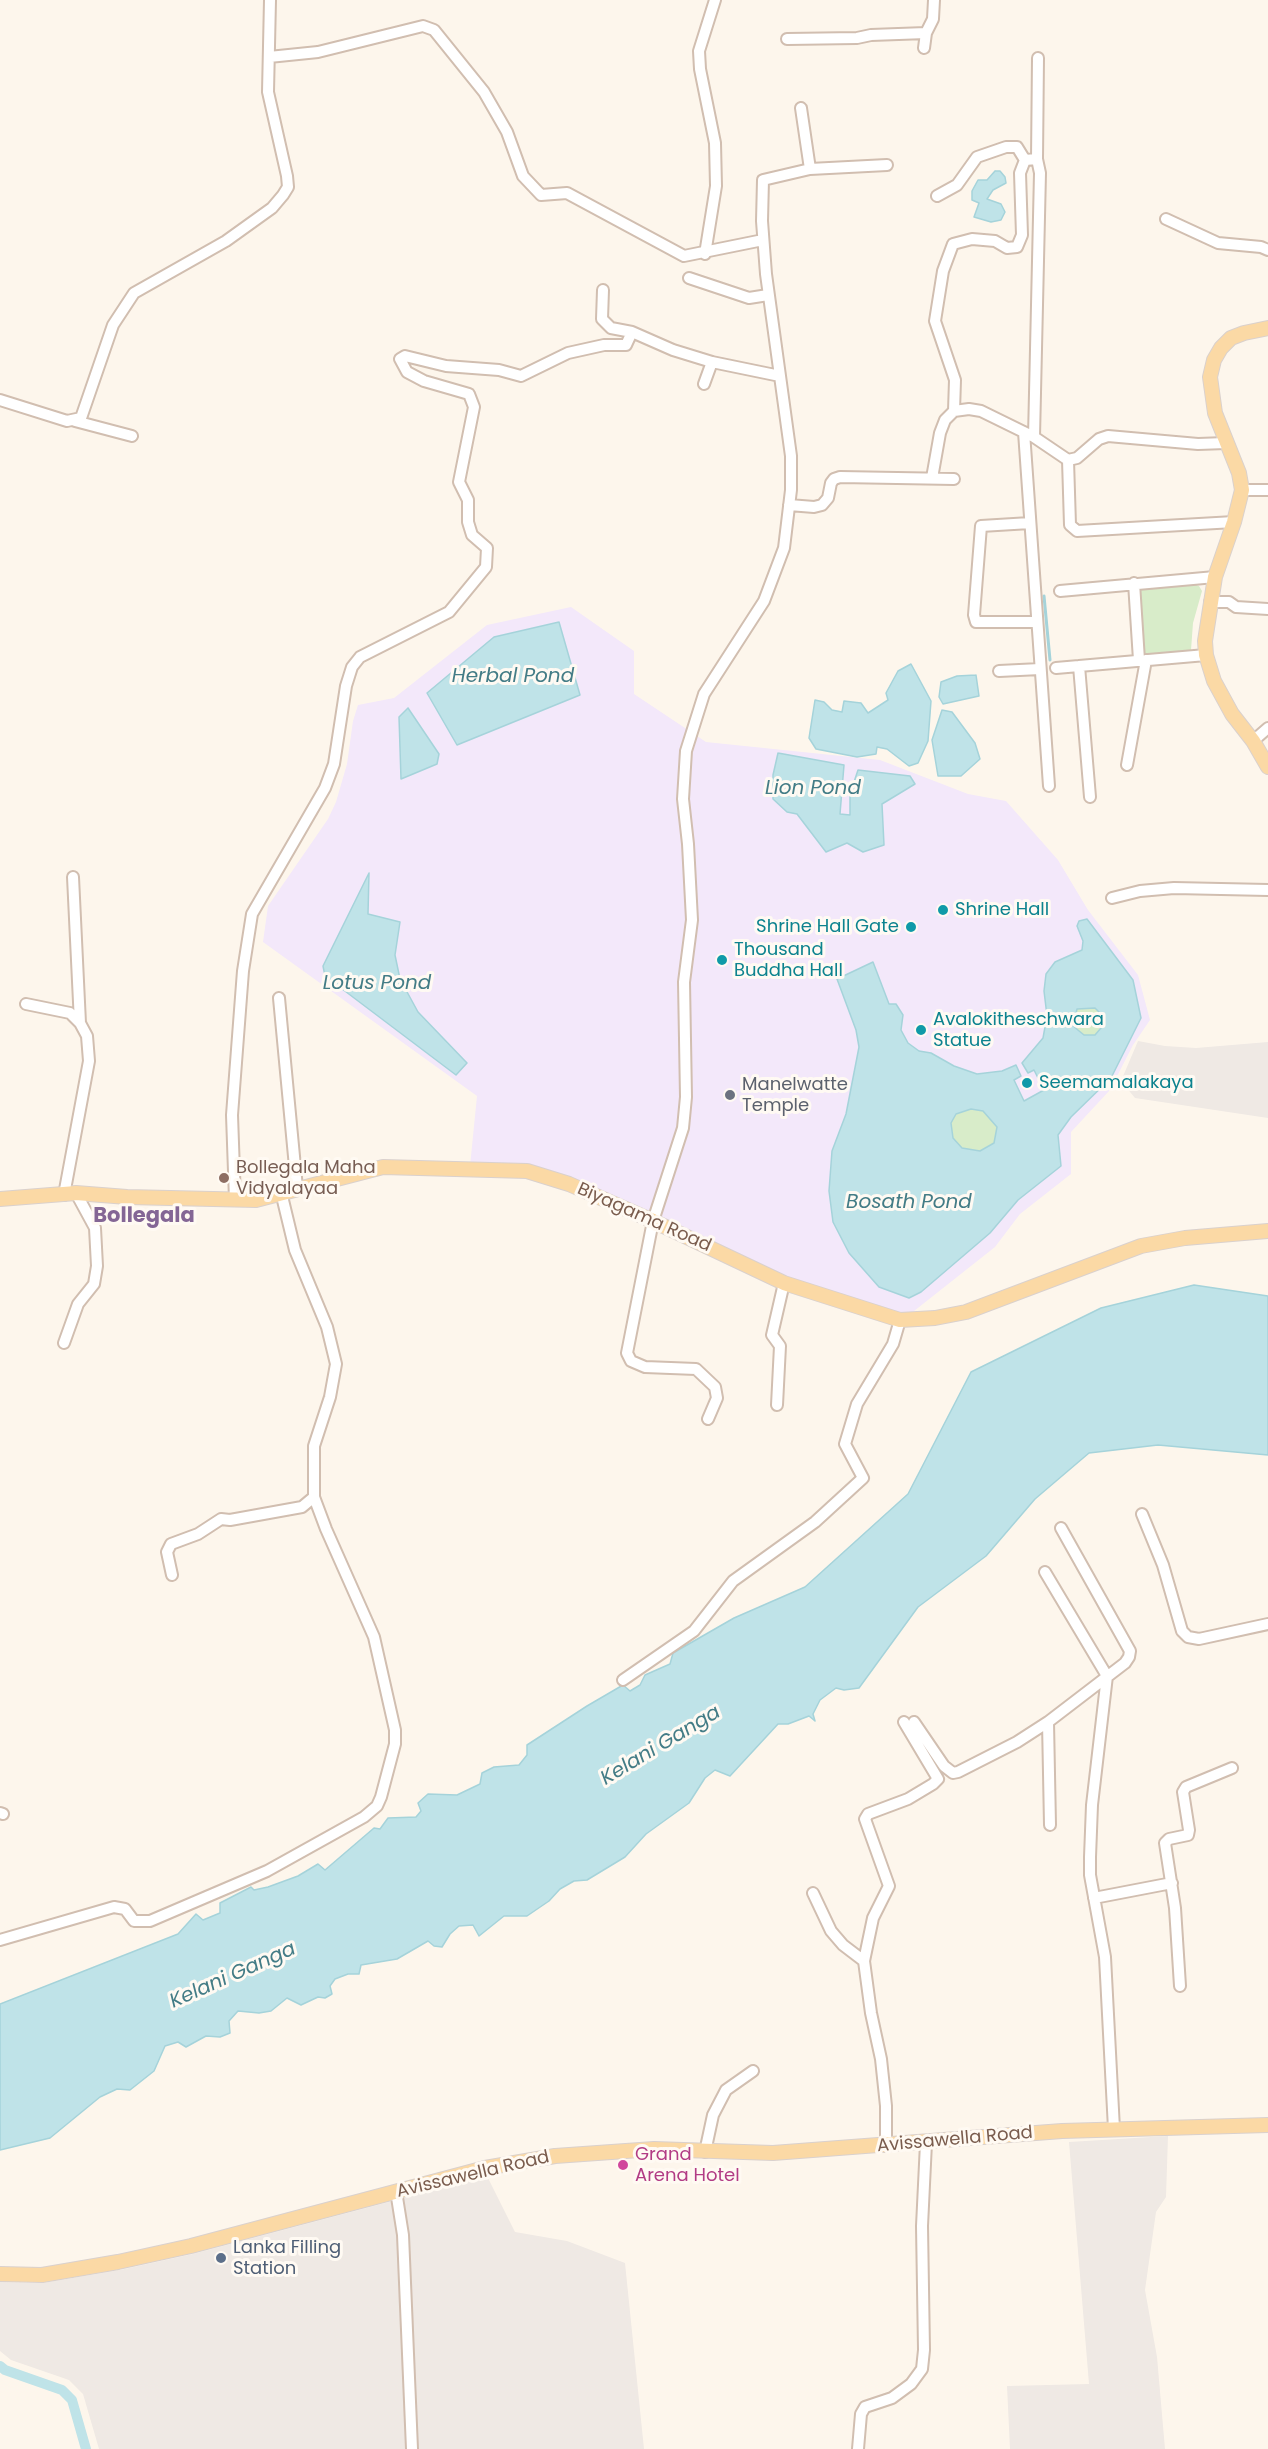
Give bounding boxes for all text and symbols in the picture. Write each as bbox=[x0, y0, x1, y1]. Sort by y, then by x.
water label: Herbal Pond bbox=[452, 665, 574, 689]
water label: Lion Pond bbox=[765, 777, 861, 801]
place label: Shrine Hall bbox=[955, 899, 1049, 921]
marker: Shrine Hall bbox=[936, 903, 950, 917]
place label: Shrine Hall Gate bbox=[756, 916, 899, 938]
marker: Shrine Hall Gate bbox=[904, 920, 918, 934]
place label: Thousand Buddha Hall bbox=[734, 939, 843, 982]
marker: Thousand Buddha Hall bbox=[715, 953, 729, 967]
water label: Lotus Pond bbox=[323, 972, 431, 996]
place label: Avalokitheschwara Statue bbox=[933, 1009, 1104, 1052]
marker: Avalokitheschwara Statue bbox=[914, 1023, 928, 1037]
place label: Seemamalakaya bbox=[1039, 1072, 1194, 1094]
place label: Manelwatte Temple bbox=[742, 1074, 848, 1116]
marker: Seemamalakaya bbox=[1020, 1076, 1034, 1090]
marker: Manelwatte Temple bbox=[723, 1088, 737, 1102]
place label: Bollegala Maha Vidyalayaa bbox=[236, 1157, 376, 1200]
marker: Bollegala Maha Vidyalayaa bbox=[217, 1171, 231, 1185]
street label: Biyagama Road bbox=[574, 1179, 714, 1257]
water label: Bosath Pond bbox=[846, 1191, 972, 1215]
district label: Bollegala bbox=[93, 1204, 195, 1230]
water label: Kelani Ganga bbox=[597, 1701, 725, 1791]
water label: Kelani Ganga bbox=[166, 1937, 300, 2015]
street label: Avissawella Road bbox=[876, 2122, 1034, 2158]
place label: Grand Arena Hotel bbox=[635, 2144, 740, 2186]
street label: Avissawella Road bbox=[394, 2147, 552, 2203]
marker: Grand Arena Hotel bbox=[616, 2158, 630, 2172]
place label: Lanka Filling Station bbox=[233, 2237, 341, 2280]
marker: Lanka Filling Station bbox=[214, 2251, 228, 2265]

